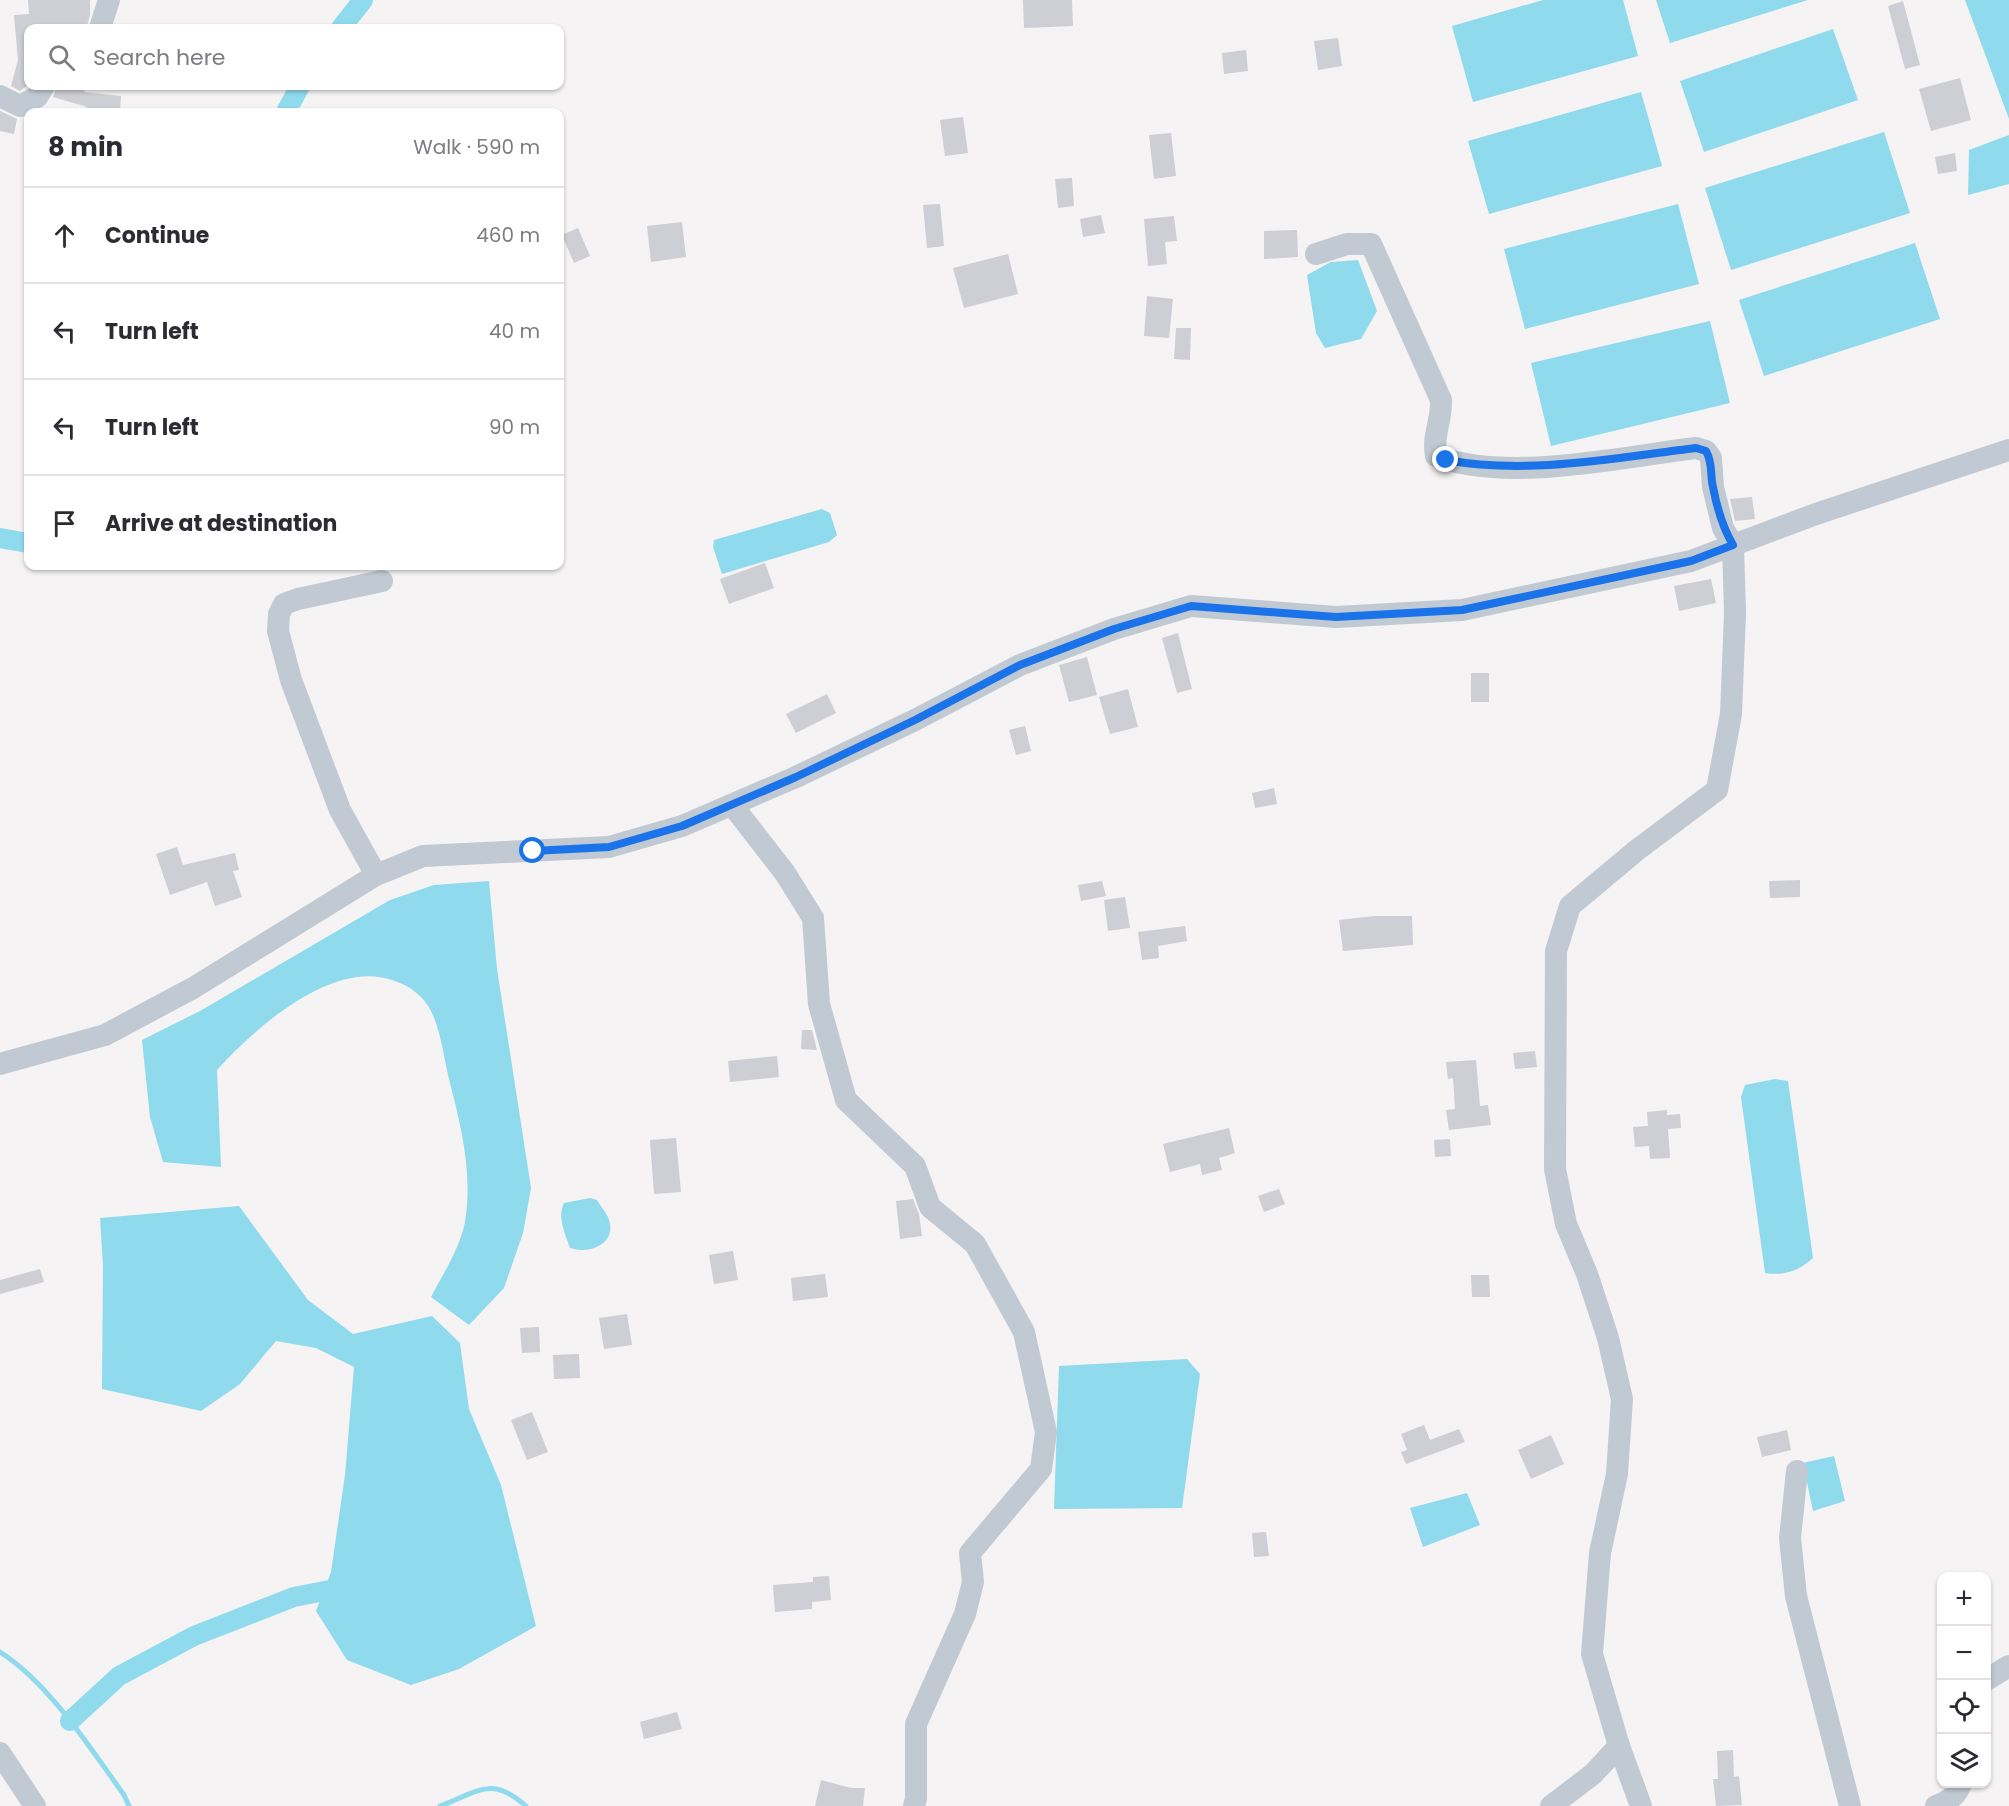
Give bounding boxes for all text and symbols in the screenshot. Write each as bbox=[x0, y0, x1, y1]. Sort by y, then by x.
search box bbox=[24, 24, 564, 90]
icon: search bbox=[45, 41, 78, 74]
text: Search here bbox=[93, 42, 226, 73]
text: 8 min bbox=[48, 129, 123, 165]
text: Walk · 590 m bbox=[413, 133, 540, 161]
icon: ahead bbox=[48, 219, 81, 252]
text: Continue bbox=[105, 220, 209, 251]
text: 460 m bbox=[476, 221, 540, 249]
icon: left bbox=[48, 315, 81, 348]
text: Turn left bbox=[105, 316, 199, 347]
text: 40 m bbox=[489, 317, 540, 345]
icon: left bbox=[48, 411, 81, 444]
text: Turn left bbox=[105, 412, 199, 443]
text: 90 m bbox=[489, 413, 540, 441]
route end bbox=[1432, 446, 1458, 472]
icon: arrive bbox=[48, 507, 81, 540]
text: Arrive at destination bbox=[105, 508, 337, 539]
route start bbox=[519, 837, 545, 863]
map controls bbox=[1937, 1572, 1991, 1788]
button: + bbox=[1937, 1572, 1991, 1626]
button: − bbox=[1937, 1626, 1991, 1680]
button: locate bbox=[1937, 1680, 1991, 1734]
button: layers bbox=[1937, 1734, 1991, 1788]

